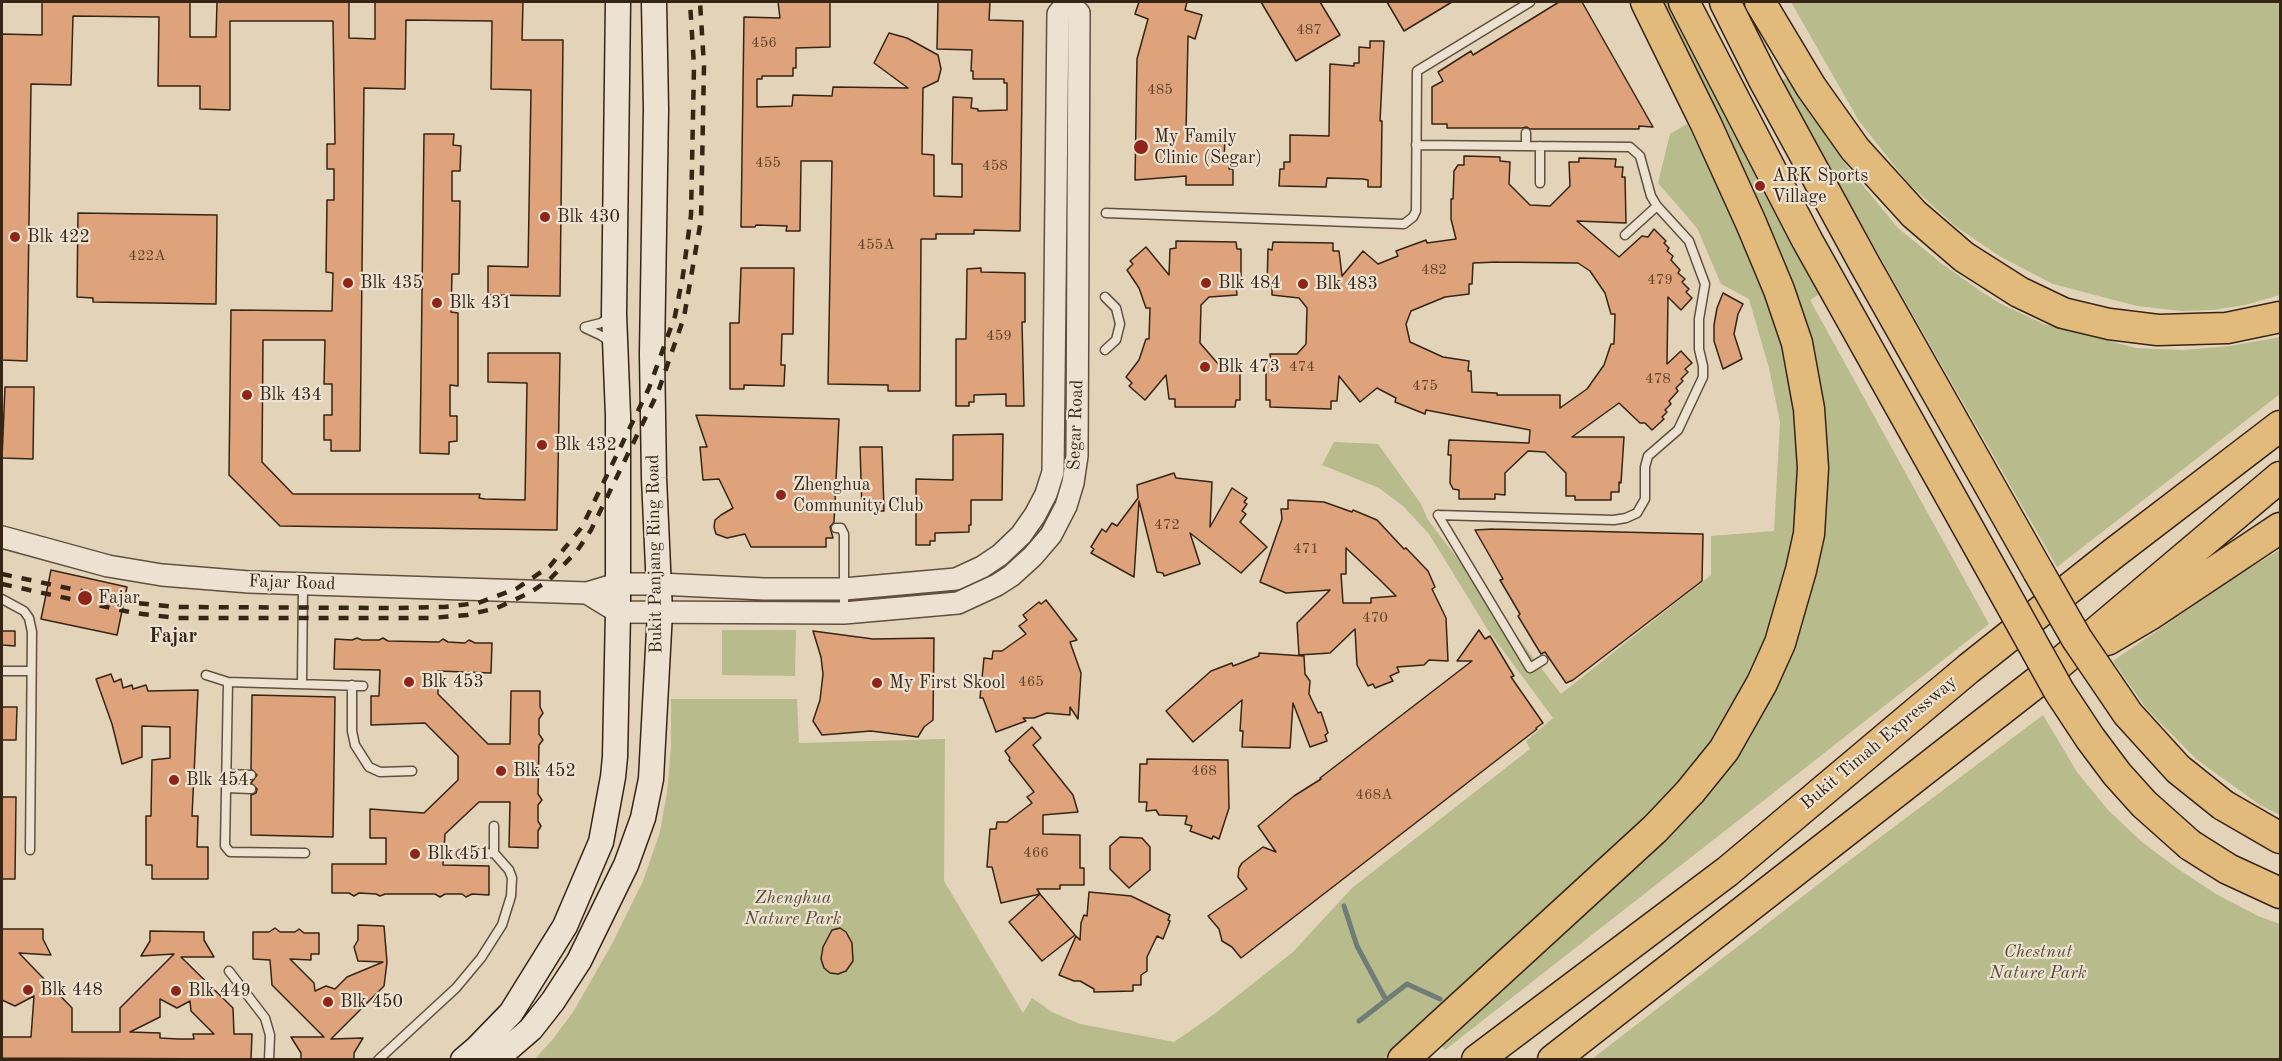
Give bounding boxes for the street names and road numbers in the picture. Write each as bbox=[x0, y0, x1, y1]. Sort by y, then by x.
street label: Segar Road bbox=[1064, 379, 1088, 471]
street label: Bukit Panjang Ring Road bbox=[642, 454, 668, 654]
street label: Fajar Road bbox=[248, 571, 336, 595]
street label: Bukit Timah Expressway bbox=[1797, 671, 1961, 815]

